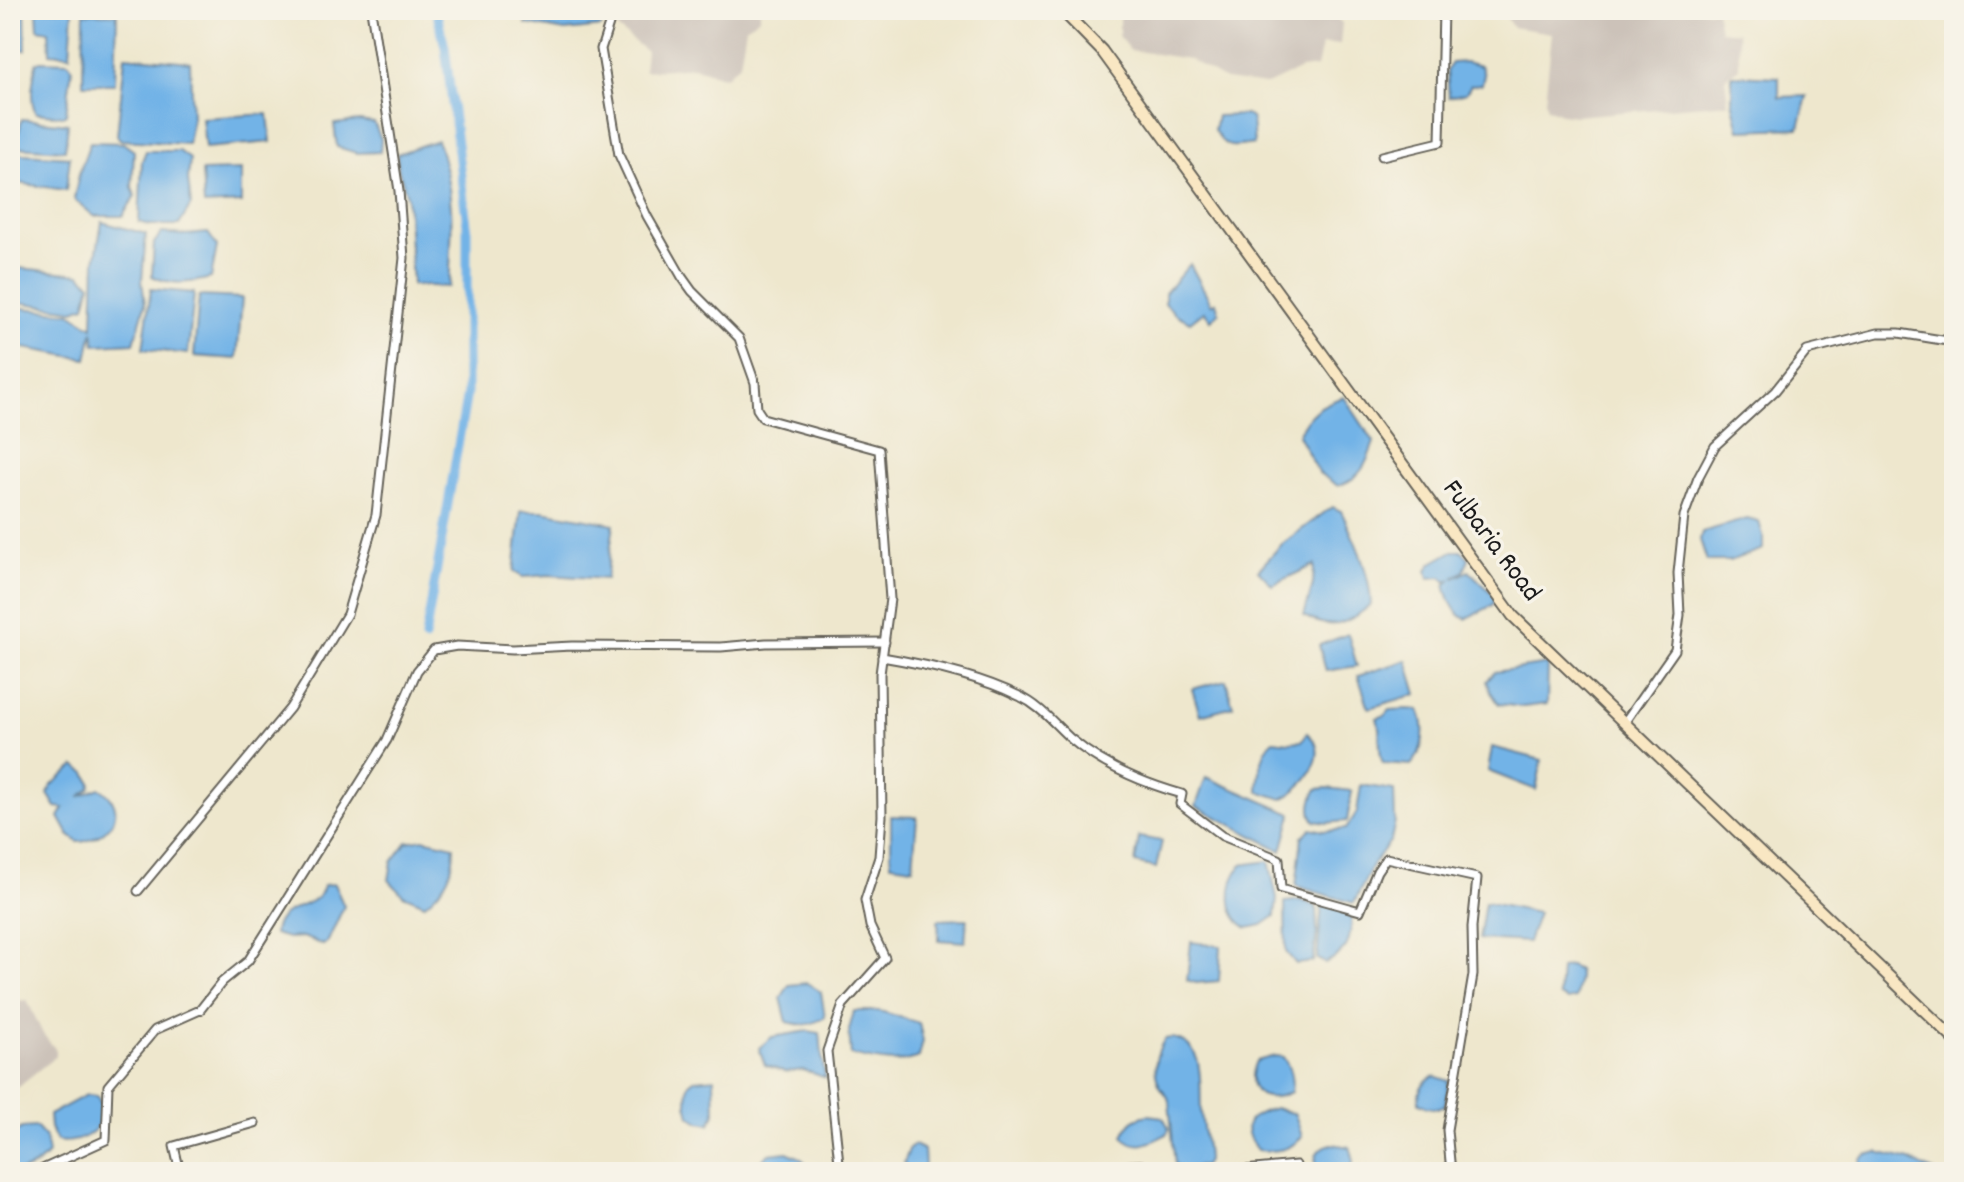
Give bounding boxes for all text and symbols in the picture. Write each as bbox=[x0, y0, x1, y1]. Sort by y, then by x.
street label: Fulbaria Road bbox=[1431, 472, 1549, 612]

